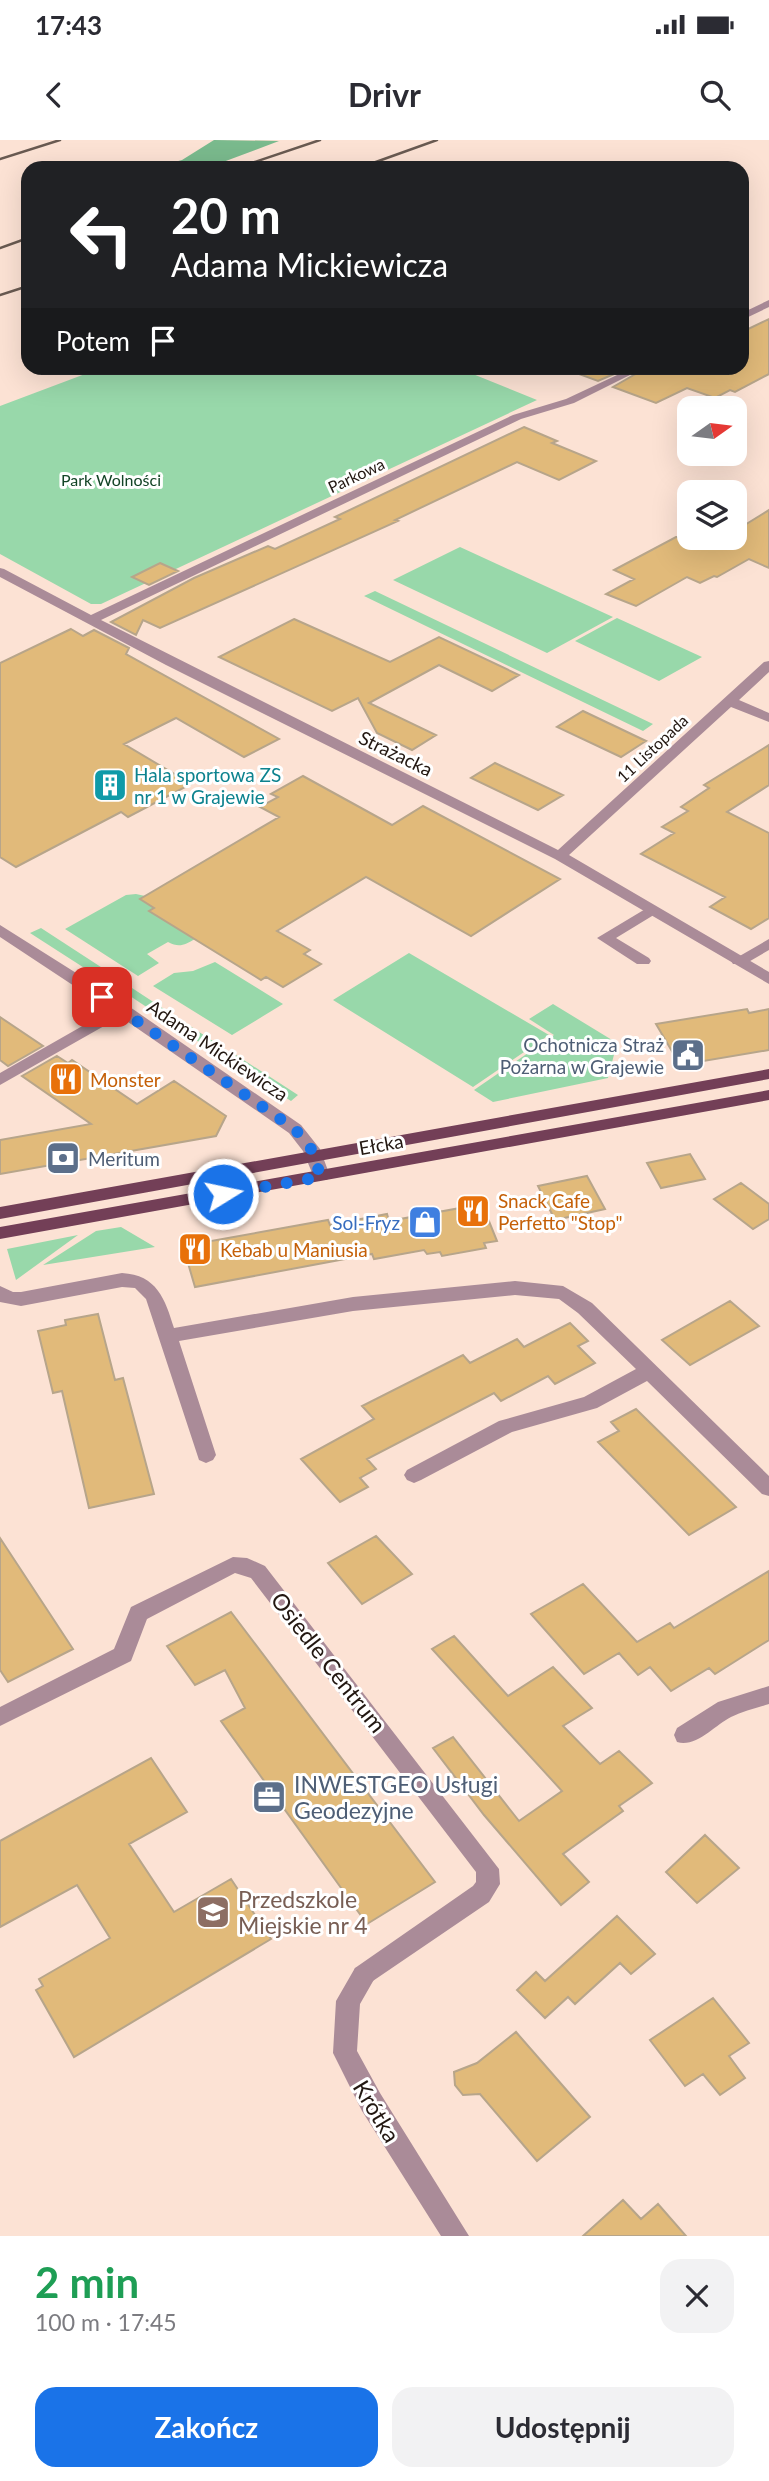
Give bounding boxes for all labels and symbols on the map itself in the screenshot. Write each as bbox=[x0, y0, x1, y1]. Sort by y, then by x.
north arrow bbox=[677, 396, 747, 466]
street label: Parkowa bbox=[325, 454, 387, 496]
park label: Park Wolności bbox=[61, 470, 161, 489]
street label: 11 Listopada bbox=[613, 710, 691, 786]
street label: Strażacka bbox=[355, 725, 437, 781]
place label: Hala sportowa ZS nr 1 w Grajewie bbox=[134, 763, 281, 808]
building icon: Hala sportowa ZS nr 1 w Grajewie bbox=[91, 766, 129, 804]
pin bbox=[72, 967, 132, 1027]
street label: Adama Mickiewicza bbox=[143, 994, 293, 1106]
place label: Ochotnicza Straż Pożarna w Grajewie bbox=[500, 1033, 664, 1078]
public building icon: Ochotnicza Straż Pożarna w Grajewie bbox=[669, 1036, 707, 1074]
restaurant icon: Monster bbox=[47, 1060, 85, 1098]
place label: Monster bbox=[90, 1068, 161, 1091]
street label: Ełcka bbox=[357, 1129, 405, 1159]
bank icon: Meritum bbox=[44, 1139, 82, 1177]
place label: Meritum bbox=[88, 1147, 160, 1170]
position arrow bbox=[186, 1157, 260, 1231]
place label: Snack Cafe Perfetto "Stop" bbox=[498, 1189, 622, 1234]
restaurant icon: Snack Cafe Perfetto "Stop" bbox=[454, 1192, 492, 1230]
shop icon: Sol-Fryz bbox=[406, 1203, 444, 1241]
place label: Sol-Fryz bbox=[332, 1211, 400, 1234]
restaurant icon: Kebab u Maniusia bbox=[176, 1230, 214, 1268]
place label: Kebab u Maniusia bbox=[220, 1238, 368, 1261]
street label: Osiedle Centrum bbox=[265, 1586, 393, 1738]
place label: INWESTGEO Usługi Geodezyjne bbox=[294, 1770, 498, 1824]
office icon: INWESTGEO Usługi Geodezyjne bbox=[250, 1778, 288, 1816]
place label: Przedszkole Miejskie nr 4 bbox=[238, 1885, 368, 1939]
school or university icon: Przedszkole Miejskie nr 4 bbox=[194, 1893, 232, 1931]
street label: Krótka bbox=[348, 2075, 406, 2147]

